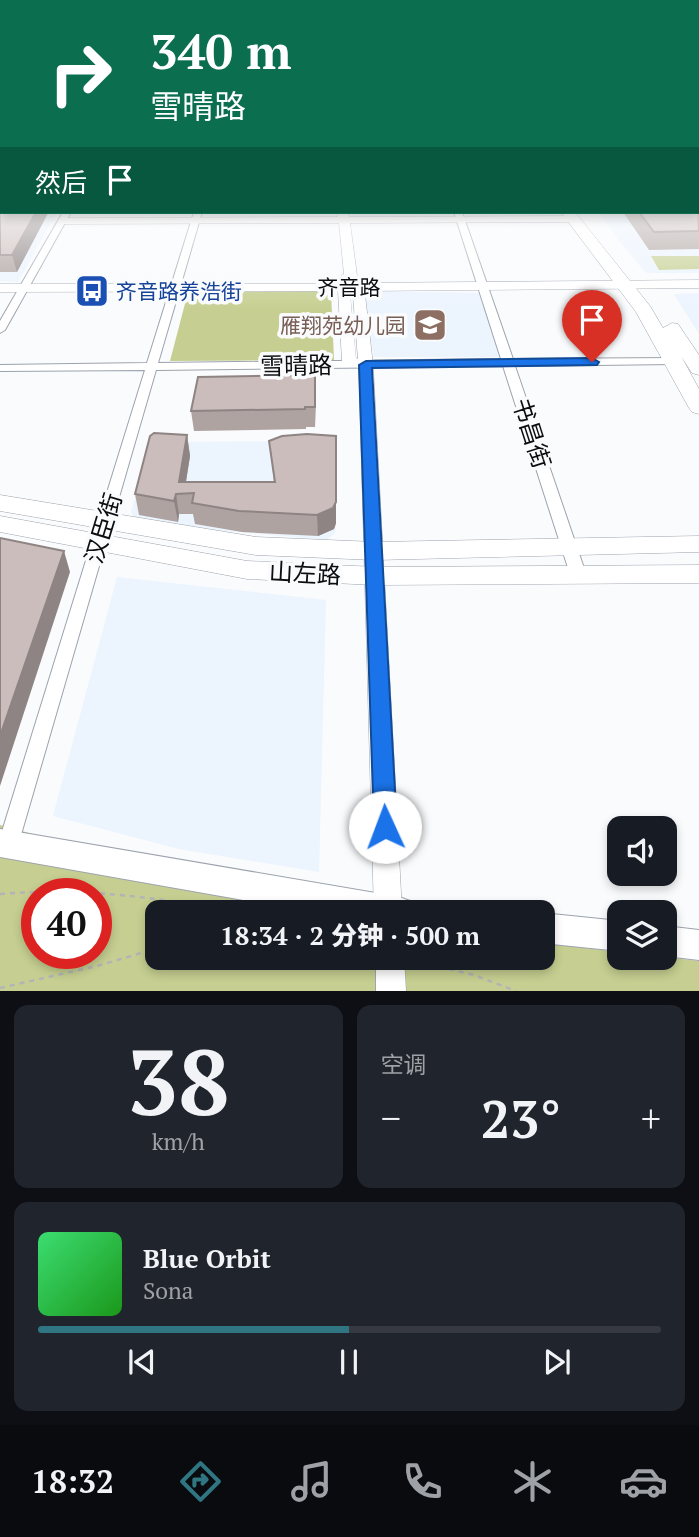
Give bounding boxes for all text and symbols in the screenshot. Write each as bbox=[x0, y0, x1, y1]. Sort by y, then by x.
text: 340 m bbox=[150, 18, 292, 83]
icon: right bbox=[35, 28, 126, 119]
text: 雪晴路 bbox=[150, 85, 246, 127]
icon: arrive bbox=[101, 161, 139, 199]
text: 然后 bbox=[35, 165, 87, 199]
bus stop icon: 齐音路养浩街 bbox=[73, 272, 111, 310]
street label: 齐音路 bbox=[318, 273, 381, 301]
place label: 齐音路养浩街 bbox=[116, 277, 242, 305]
pin bbox=[562, 290, 622, 362]
icon: arrive bbox=[573, 301, 611, 339]
school or university icon: 雁翔苑幼儿园 bbox=[411, 306, 449, 344]
place label: 雁翔苑幼儿园 bbox=[280, 311, 406, 339]
street label: 雪晴路 bbox=[260, 348, 332, 382]
street label: 书昌街 bbox=[506, 394, 558, 472]
street label: 汉臣街 bbox=[77, 489, 129, 567]
street label: 山左路 bbox=[268, 555, 342, 591]
position arrow bbox=[348, 790, 422, 864]
map controls bbox=[607, 816, 677, 970]
button: sound bbox=[607, 816, 677, 886]
speed limit sign: 40 bbox=[21, 878, 112, 969]
button: layers bbox=[607, 900, 677, 970]
text: 18:34 · 2 分钟 · 500 m bbox=[220, 918, 480, 952]
text: 38 bbox=[127, 1020, 230, 1141]
text: 空调 bbox=[381, 1049, 427, 1080]
text: 23° bbox=[481, 1084, 561, 1153]
text: − bbox=[381, 1093, 401, 1143]
text: + bbox=[641, 1093, 661, 1143]
text: km/h bbox=[152, 1126, 205, 1157]
text: Blue Orbit bbox=[143, 1241, 271, 1275]
text: Sona bbox=[143, 1275, 193, 1306]
icon: previous bbox=[123, 1343, 161, 1381]
icon: pause bbox=[330, 1343, 368, 1381]
icon: next bbox=[538, 1343, 576, 1381]
icon: directions bbox=[176, 1457, 225, 1506]
icon: music bbox=[287, 1457, 336, 1506]
icon: phone bbox=[398, 1457, 447, 1506]
icon: climate bbox=[508, 1457, 557, 1506]
icon: car bbox=[619, 1457, 668, 1506]
text: 18:32 bbox=[31, 1460, 114, 1502]

